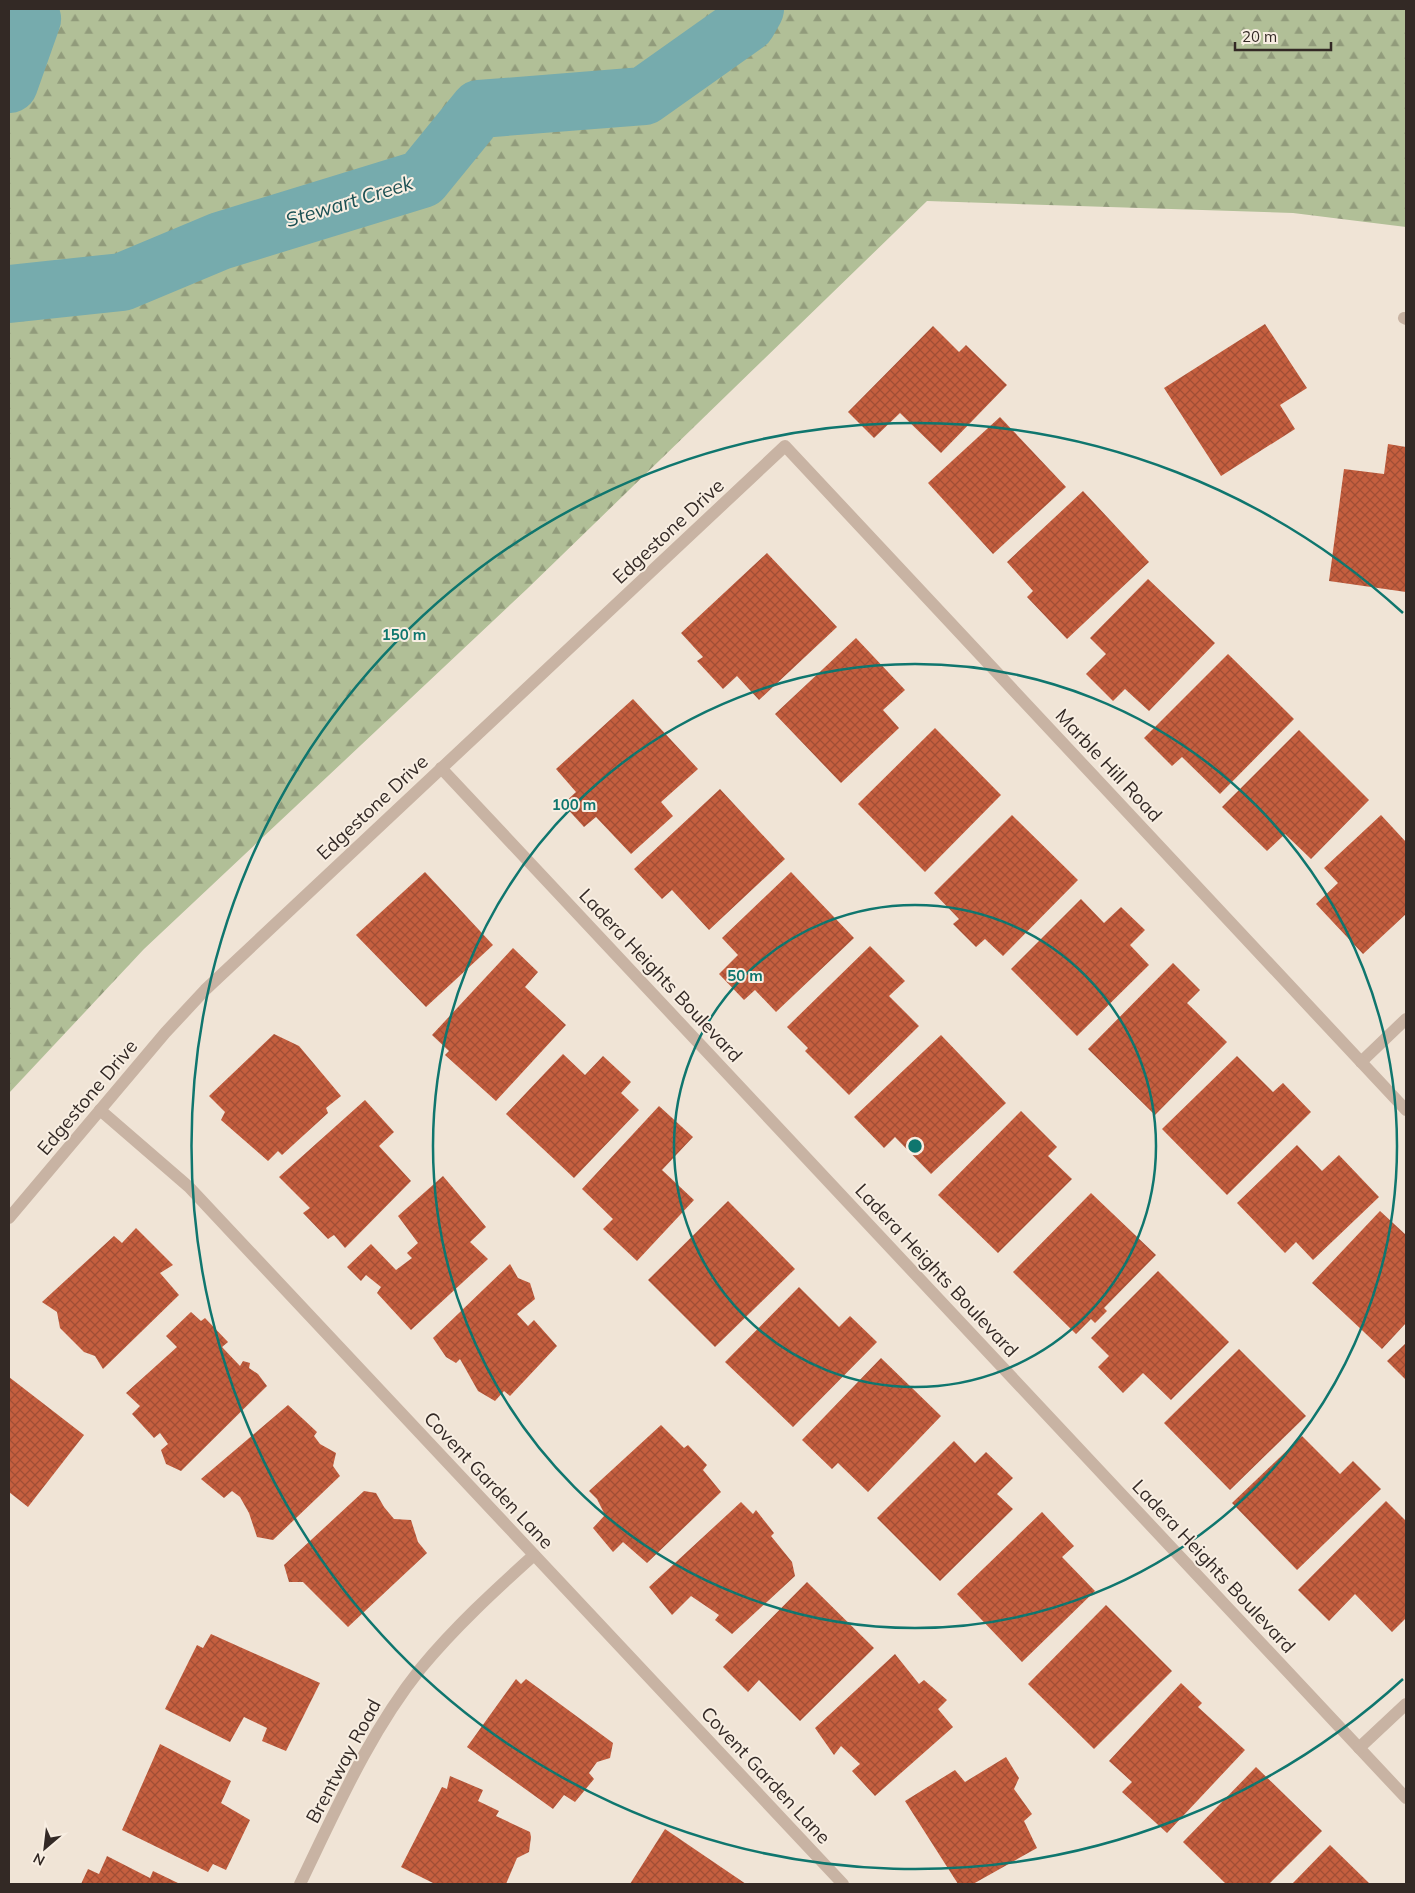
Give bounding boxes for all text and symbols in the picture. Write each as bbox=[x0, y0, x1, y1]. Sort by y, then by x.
scale bar bbox=[1235, 20, 1331, 52]
text: 20 m bbox=[1242, 27, 1277, 46]
water label: Stewart Creek bbox=[282, 170, 417, 232]
street label: Edgestone Drive bbox=[607, 473, 729, 589]
text: 150 m bbox=[382, 625, 426, 644]
street label: Marble Hill Road bbox=[1051, 704, 1167, 826]
street label: Edgestone Drive bbox=[311, 749, 433, 865]
text: 100 m bbox=[552, 795, 596, 814]
street label: Ladera Heights Boulevard bbox=[574, 883, 748, 1067]
text: 50 m bbox=[727, 966, 763, 985]
street label: Edgestone Drive bbox=[32, 1034, 142, 1160]
centre of rings bbox=[906, 1137, 924, 1155]
street label: Ladera Heights Boulevard bbox=[850, 1178, 1024, 1362]
street label: Covent Garden Lane bbox=[419, 1406, 559, 1554]
street label: Ladera Heights Boulevard bbox=[1127, 1474, 1301, 1658]
street label: Brentway Road bbox=[300, 1695, 386, 1827]
street label: Covent Garden Lane bbox=[696, 1701, 836, 1849]
north arrow bbox=[20, 1823, 70, 1873]
text: N bbox=[30, 1849, 48, 1870]

